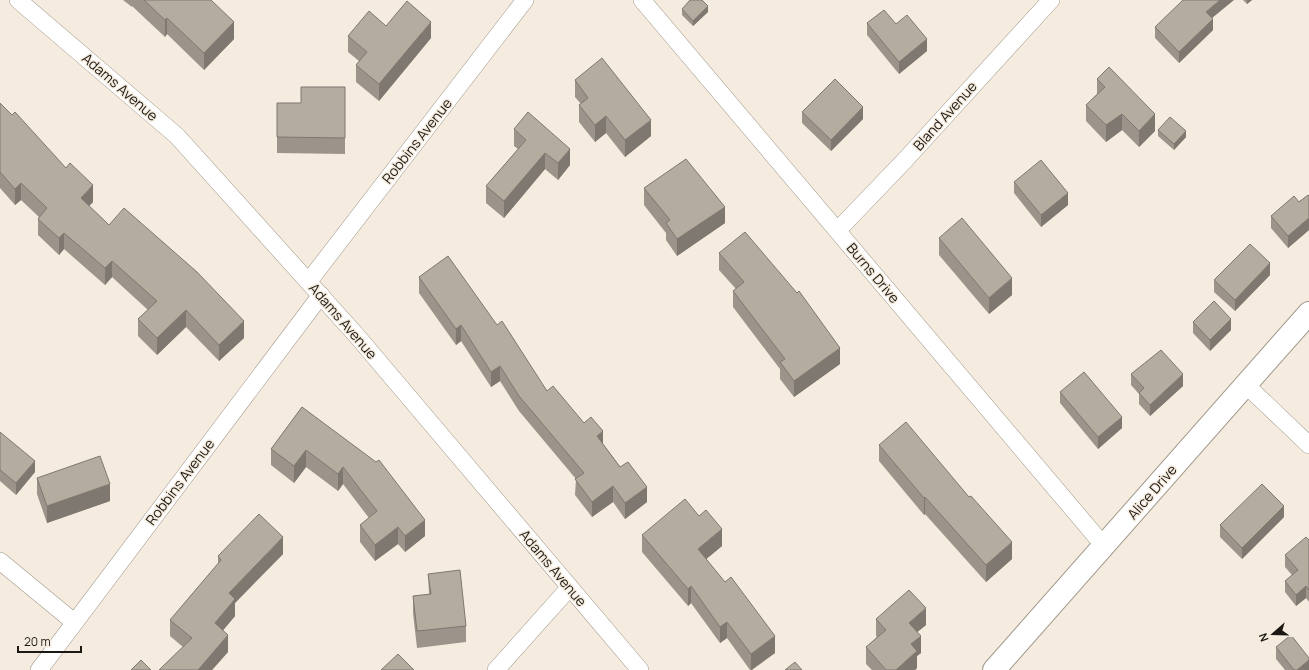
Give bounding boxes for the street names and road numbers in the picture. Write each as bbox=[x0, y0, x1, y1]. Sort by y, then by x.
street label: Adams Avenue bbox=[78, 48, 162, 125]
street label: Bland Avenue bbox=[908, 77, 981, 154]
street label: Robbins Avenue bbox=[377, 94, 456, 187]
street label: Burns Drive bbox=[843, 239, 904, 307]
street label: Adams Avenue bbox=[305, 279, 382, 363]
street label: Robbins Avenue bbox=[141, 435, 218, 529]
street label: Alice Drive bbox=[1123, 460, 1181, 523]
street label: Adams Avenue bbox=[516, 525, 591, 610]

